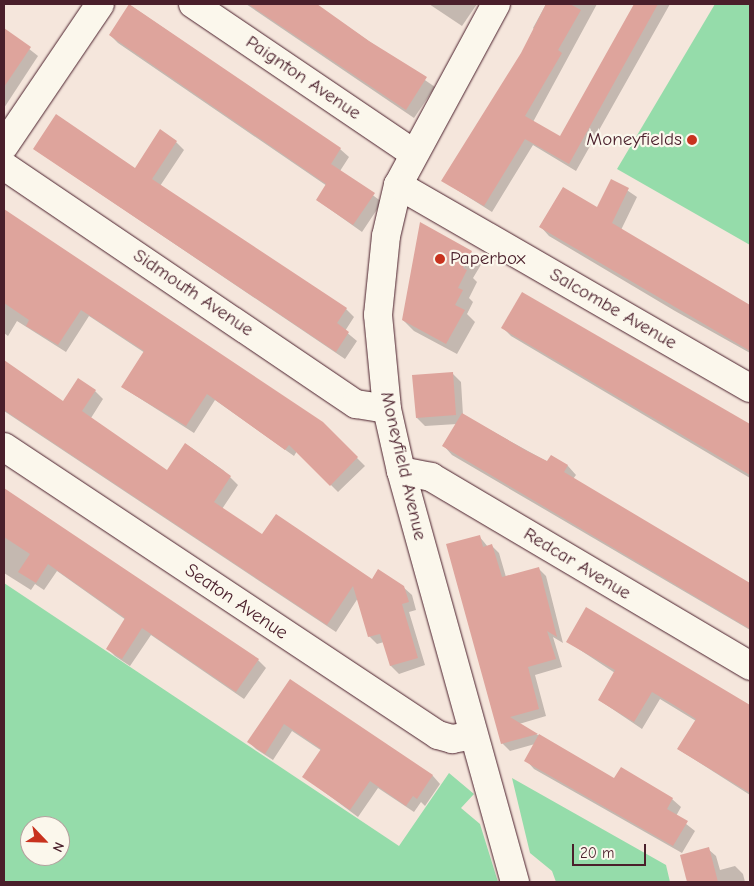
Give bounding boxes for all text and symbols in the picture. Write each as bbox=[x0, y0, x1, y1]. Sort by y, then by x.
street label: Paignton Avenue bbox=[241, 31, 365, 125]
place label: Moneyfields bbox=[586, 129, 682, 151]
marker: Moneyfields bbox=[686, 134, 698, 146]
street label: Sidmouth Avenue bbox=[129, 244, 257, 342]
place label: Paperbox bbox=[450, 248, 526, 270]
marker: Paperbox bbox=[434, 253, 446, 265]
street label: Salcombe Avenue bbox=[545, 263, 681, 355]
street label: Moneyfield Avenue bbox=[375, 389, 431, 543]
street label: Redcar Avenue bbox=[519, 523, 635, 605]
street label: Seaton Avenue bbox=[180, 559, 292, 645]
north arrow bbox=[20, 816, 70, 866]
scale bar bbox=[574, 834, 648, 866]
text: N bbox=[49, 839, 68, 855]
text: 20 m bbox=[580, 844, 614, 862]

